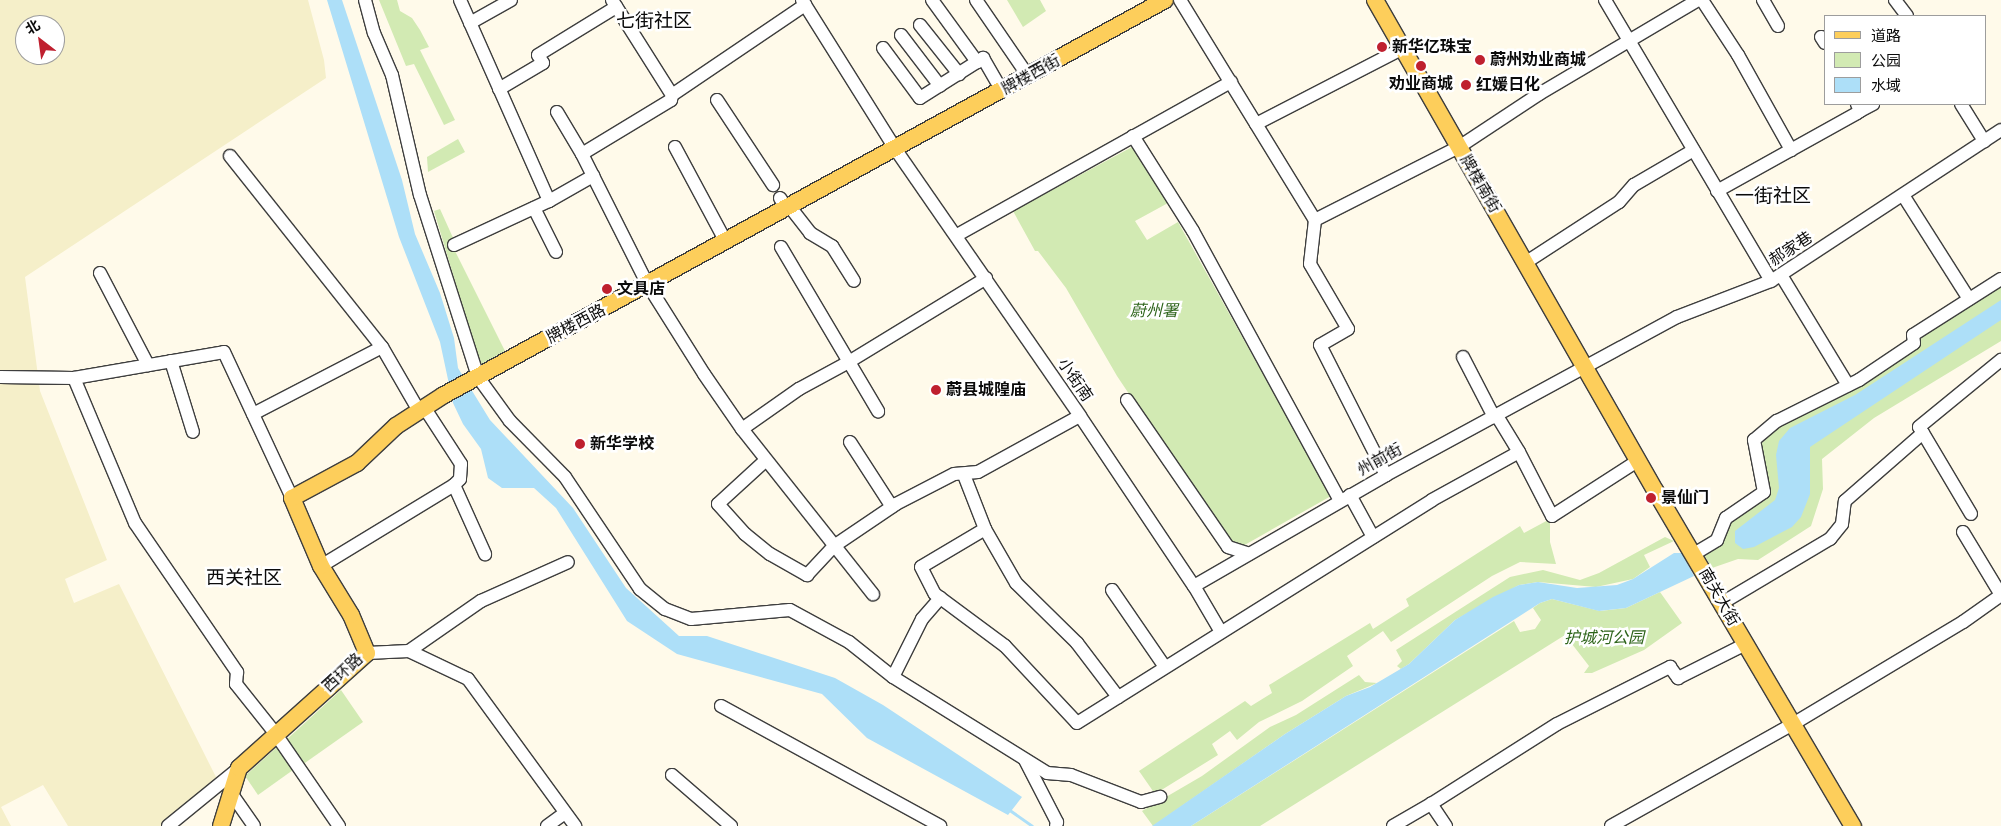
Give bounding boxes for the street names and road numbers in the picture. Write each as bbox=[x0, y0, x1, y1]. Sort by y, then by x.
street label: 牌楼西街 bbox=[998, 51, 1064, 99]
street label: 牌楼南街 bbox=[1456, 151, 1504, 217]
street label: 郝家巷 bbox=[1766, 228, 1816, 270]
street label: 牌楼西路 bbox=[543, 301, 609, 347]
street label: 小街南 bbox=[1054, 355, 1096, 405]
street label: 州前街 bbox=[1354, 440, 1406, 480]
street label: 南关大街 bbox=[1695, 564, 1743, 630]
street label: 西环路 bbox=[319, 650, 367, 696]

